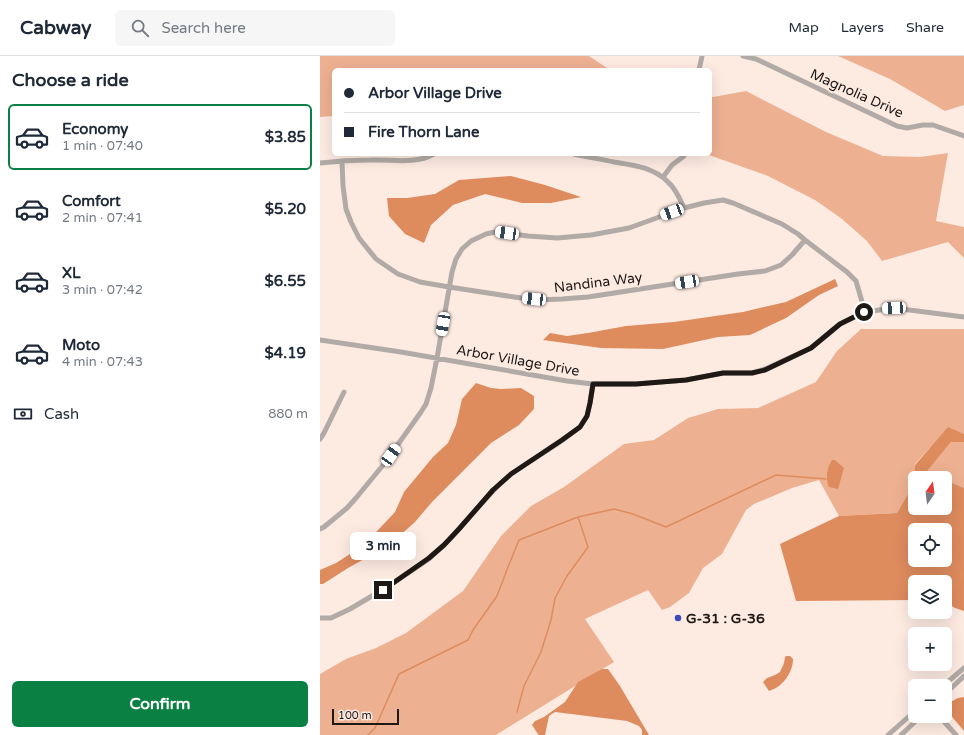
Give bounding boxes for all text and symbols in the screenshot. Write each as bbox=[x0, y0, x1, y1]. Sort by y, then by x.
search box bbox=[115, 10, 395, 46]
text: Cabway bbox=[20, 17, 91, 39]
icon: search bbox=[129, 17, 151, 39]
text: Search here bbox=[161, 19, 246, 37]
text: Map bbox=[789, 19, 819, 36]
text: Layers bbox=[841, 19, 884, 36]
text: Share bbox=[906, 19, 944, 36]
street label: Magnolia Drive bbox=[808, 65, 906, 122]
text: Choose a ride bbox=[12, 69, 129, 91]
text: Arbor Village Drive bbox=[368, 84, 502, 102]
icon: car bbox=[14, 119, 50, 155]
text: Economy bbox=[62, 120, 128, 138]
text: Fire Thorn Lane bbox=[368, 123, 479, 141]
text: $3.85 bbox=[265, 128, 306, 146]
text: 1 min · 07:40 bbox=[62, 138, 143, 154]
icon: car bbox=[14, 191, 50, 227]
text: Comfort bbox=[62, 192, 121, 210]
text: $5.20 bbox=[265, 200, 306, 218]
car bbox=[659, 202, 685, 222]
text: 2 min · 07:41 bbox=[62, 210, 143, 226]
car bbox=[494, 225, 520, 241]
icon: car bbox=[14, 263, 50, 299]
text: XL bbox=[62, 264, 81, 282]
street label: Nandina Way bbox=[553, 269, 644, 296]
text: $6.55 bbox=[265, 272, 306, 290]
car bbox=[674, 274, 700, 290]
text: 3 min · 07:42 bbox=[62, 282, 143, 298]
car bbox=[521, 292, 547, 306]
car bbox=[882, 301, 906, 315]
route start bbox=[855, 303, 873, 321]
car bbox=[435, 311, 451, 337]
icon: car bbox=[14, 335, 50, 371]
text: Moto bbox=[62, 336, 100, 354]
street label: Arbor Village Drive bbox=[455, 341, 581, 380]
text: $4.19 bbox=[265, 344, 306, 362]
text: 4 min · 07:43 bbox=[62, 354, 143, 370]
icon: cash bbox=[12, 403, 34, 425]
text: Cash bbox=[44, 405, 79, 423]
text: 880 m bbox=[268, 406, 308, 422]
car bbox=[379, 442, 403, 468]
north arrow bbox=[908, 471, 952, 515]
map controls bbox=[908, 471, 952, 723]
button: locate bbox=[908, 523, 952, 567]
callout: 3 min bbox=[350, 532, 416, 560]
text: 3 min bbox=[366, 538, 400, 554]
button: layers bbox=[908, 575, 952, 619]
route end bbox=[374, 581, 392, 599]
place label: G-31 : G-36 bbox=[686, 610, 765, 627]
marker: G-31 : G-36 bbox=[673, 613, 683, 623]
button: + bbox=[908, 627, 952, 671]
button: − bbox=[908, 679, 952, 723]
button: Confirm bbox=[12, 681, 308, 727]
scale bar bbox=[332, 707, 399, 726]
text: 100 m bbox=[338, 709, 372, 722]

